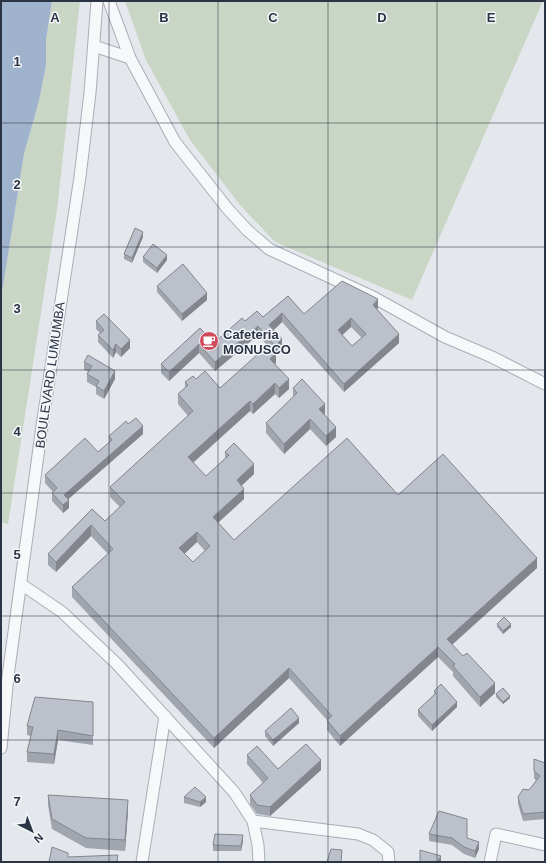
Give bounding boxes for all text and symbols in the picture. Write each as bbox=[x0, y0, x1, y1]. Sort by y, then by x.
text: A bbox=[50, 10, 60, 25]
text: B bbox=[159, 10, 169, 25]
text: C bbox=[268, 10, 278, 25]
text: D bbox=[377, 10, 387, 25]
text: E bbox=[487, 10, 496, 25]
text: 1 bbox=[13, 54, 21, 69]
text: 2 bbox=[13, 177, 21, 192]
street label: BOULEVARD LUMUMBA bbox=[32, 300, 68, 449]
text: 3 bbox=[13, 301, 21, 316]
place label: Cafeteria MONUSCO bbox=[223, 327, 291, 357]
cafe icon: Cafeteria MONUSCO bbox=[198, 330, 220, 352]
text: 4 bbox=[13, 424, 21, 439]
text: 5 bbox=[13, 547, 21, 562]
text: 6 bbox=[13, 671, 21, 686]
text: 7 bbox=[13, 794, 21, 809]
north arrow bbox=[12, 811, 52, 851]
text: N bbox=[32, 831, 46, 846]

